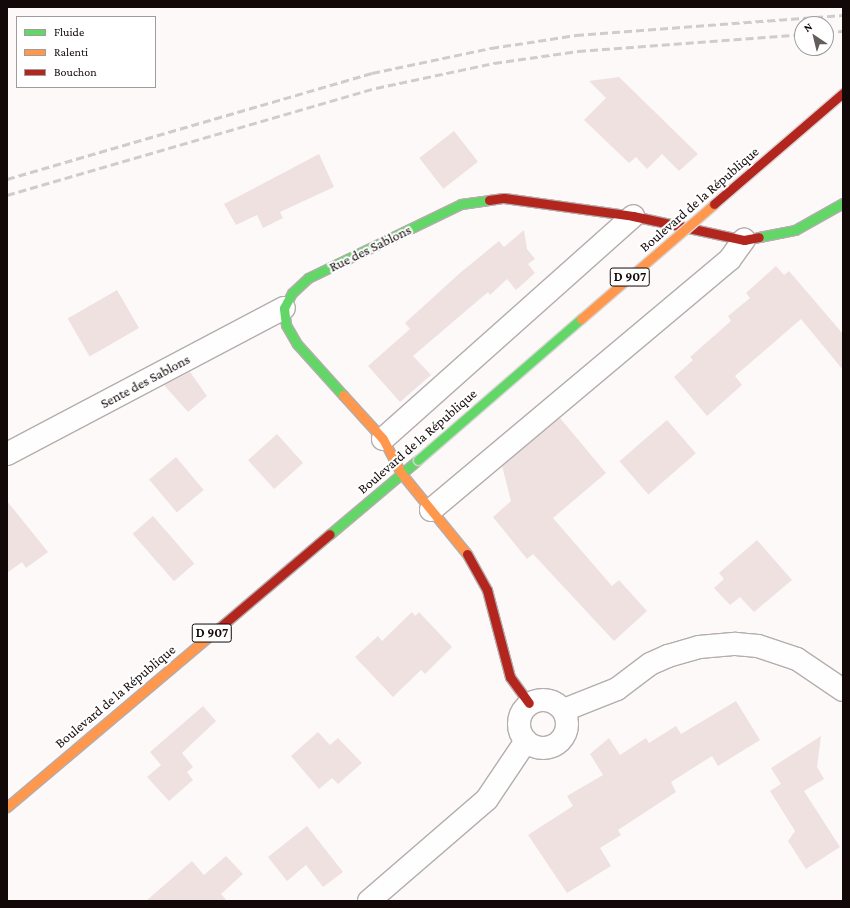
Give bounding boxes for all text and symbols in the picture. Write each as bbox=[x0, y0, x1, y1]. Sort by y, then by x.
legend bbox=[16, 16, 156, 88]
north arrow bbox=[794, 16, 834, 56]
text: N bbox=[801, 20, 814, 34]
text: Fluide bbox=[54, 25, 84, 39]
text: Ralenti bbox=[54, 45, 88, 59]
text: Bouchon bbox=[54, 65, 97, 79]
street label: Boulevard de la République bbox=[636, 143, 762, 255]
street label: Rue des Sablons bbox=[326, 221, 414, 275]
road number: D 907 bbox=[609, 266, 651, 288]
street label: Sente des Sablons bbox=[97, 350, 193, 412]
street label: Boulevard de la République bbox=[354, 385, 480, 497]
road number: D 907 bbox=[191, 622, 233, 644]
street label: Boulevard de la République bbox=[51, 641, 179, 751]

